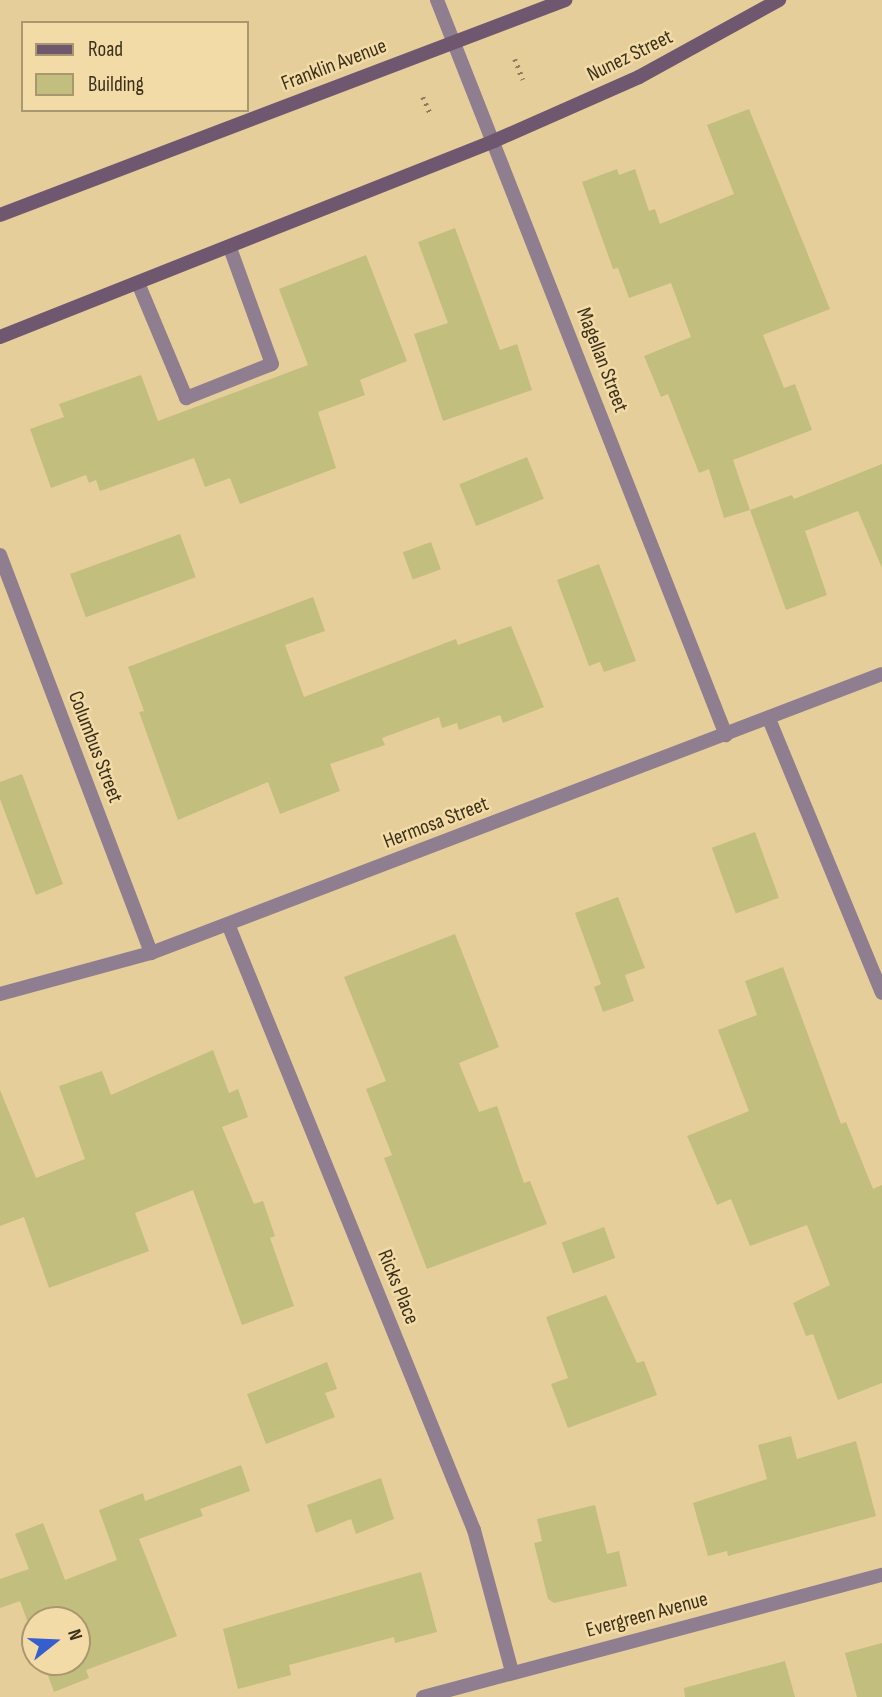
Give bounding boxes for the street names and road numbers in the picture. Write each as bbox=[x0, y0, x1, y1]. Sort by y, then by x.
street label: Nunez Street bbox=[583, 24, 677, 88]
street label: Franklin Avenue bbox=[278, 33, 390, 97]
street label: Magellan Street bbox=[571, 304, 633, 416]
street label: Columbus Street bbox=[62, 688, 128, 806]
street label: Hermosa Street bbox=[380, 791, 492, 855]
street label: Ricks Place bbox=[372, 1246, 424, 1328]
street label: Evergreen Avenue bbox=[583, 1587, 711, 1643]

